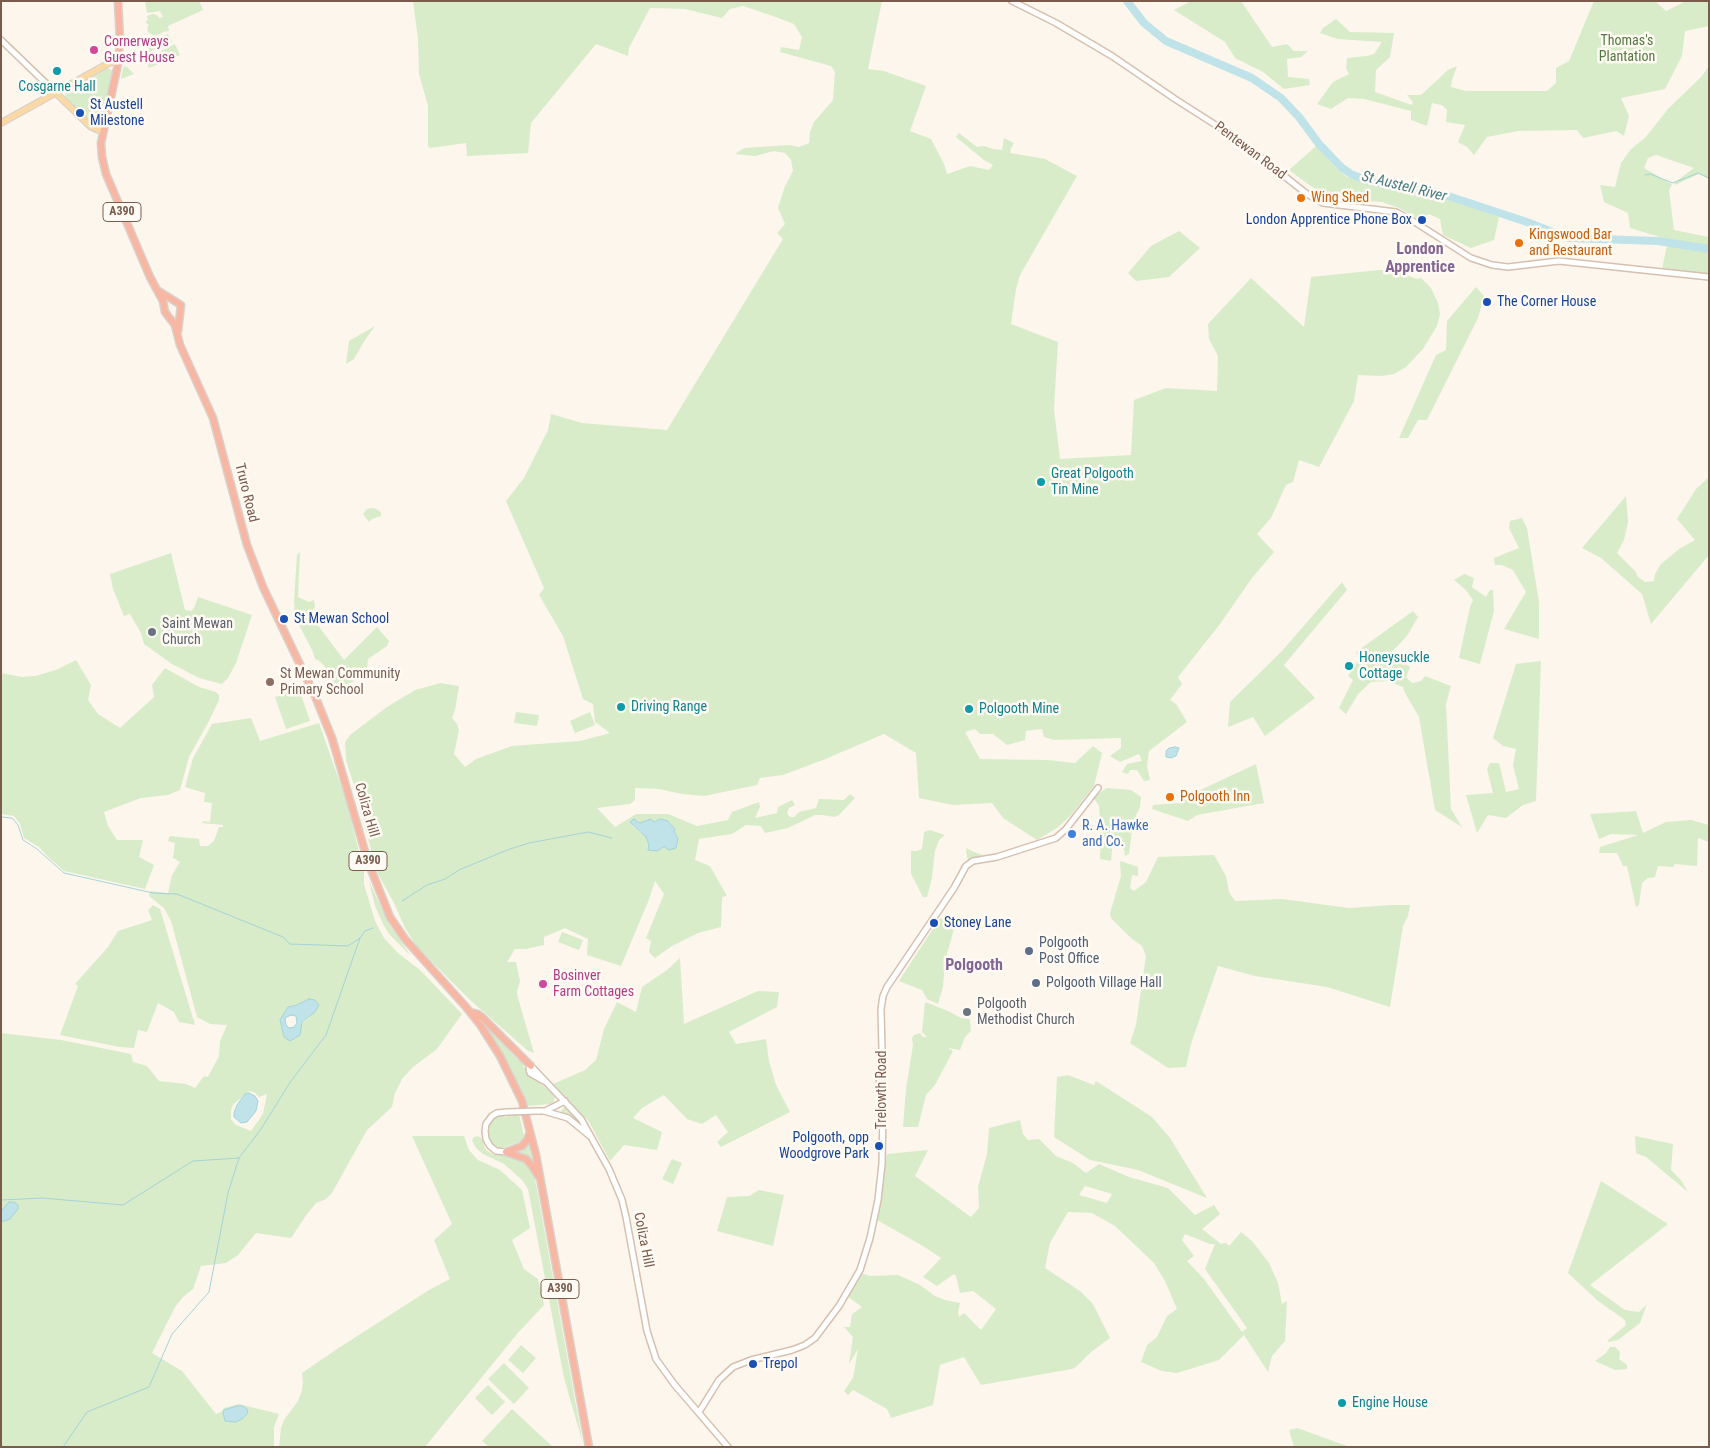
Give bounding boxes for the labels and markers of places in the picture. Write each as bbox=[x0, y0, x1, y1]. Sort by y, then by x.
place label: Cornerways Guest House bbox=[104, 34, 175, 66]
marker: Cornerways Guest House bbox=[88, 44, 100, 56]
marker: Cosgarne Hall bbox=[51, 65, 63, 77]
place label: Cosgarne Hall bbox=[18, 79, 96, 95]
place label: St Austell Milestone bbox=[90, 97, 144, 130]
marker: St Austell Milestone bbox=[74, 107, 86, 119]
place label: Wing Shed bbox=[1311, 190, 1369, 206]
marker: Wing Shed bbox=[1295, 192, 1307, 204]
place label: London Apprentice Phone Box bbox=[1246, 212, 1412, 228]
marker: London Apprentice Phone Box bbox=[1416, 214, 1428, 226]
place label: Kingswood Bar and Restaurant bbox=[1529, 227, 1612, 260]
marker: Kingswood Bar and Restaurant bbox=[1513, 237, 1525, 249]
place label: The Corner House bbox=[1497, 294, 1596, 310]
marker: The Corner House bbox=[1481, 296, 1493, 308]
place label: Great Polgooth Tin Mine bbox=[1051, 466, 1134, 498]
marker: Great Polgooth Tin Mine bbox=[1035, 476, 1047, 488]
place label: St Mewan School bbox=[294, 611, 389, 627]
marker: St Mewan School bbox=[278, 613, 290, 625]
place label: Saint Mewan Church bbox=[162, 616, 233, 648]
marker: Saint Mewan Church bbox=[146, 626, 158, 638]
place label: Honeysuckle Cottage bbox=[1359, 650, 1429, 682]
marker: Honeysuckle Cottage bbox=[1343, 660, 1355, 672]
place label: St Mewan Community Primary School bbox=[280, 666, 400, 699]
marker: St Mewan Community Primary School bbox=[264, 676, 276, 688]
place label: Driving Range bbox=[631, 699, 707, 715]
marker: Driving Range bbox=[615, 701, 627, 713]
place label: Polgooth Mine bbox=[979, 701, 1059, 717]
marker: Polgooth Mine bbox=[963, 703, 975, 715]
place label: Polgooth Inn bbox=[1180, 789, 1250, 805]
marker: Polgooth Inn bbox=[1164, 791, 1176, 803]
place label: R. A. Hawke and Co. bbox=[1082, 818, 1149, 850]
marker: R. A. Hawke and Co. bbox=[1066, 828, 1078, 840]
place label: Stoney Lane bbox=[944, 915, 1011, 931]
marker: Stoney Lane bbox=[928, 917, 940, 929]
place label: Polgooth Post Office bbox=[1039, 935, 1099, 968]
marker: Polgooth Post Office bbox=[1023, 945, 1035, 957]
place label: Bosinver Farm Cottages bbox=[553, 968, 634, 1000]
place label: Polgooth Village Hall bbox=[1046, 975, 1162, 991]
marker: Polgooth Village Hall bbox=[1030, 977, 1042, 989]
marker: Bosinver Farm Cottages bbox=[537, 978, 549, 990]
place label: Polgooth Methodist Church bbox=[977, 996, 1075, 1028]
marker: Polgooth Methodist Church bbox=[961, 1006, 973, 1018]
place label: Polgooth, opp Woodgrove Park bbox=[779, 1130, 869, 1162]
marker: Polgooth, opp Woodgrove Park bbox=[873, 1140, 885, 1152]
place label: Trepol bbox=[763, 1356, 798, 1372]
marker: Trepol bbox=[747, 1358, 759, 1370]
place label: Engine House bbox=[1352, 1395, 1428, 1411]
marker: Engine House bbox=[1336, 1397, 1348, 1409]

